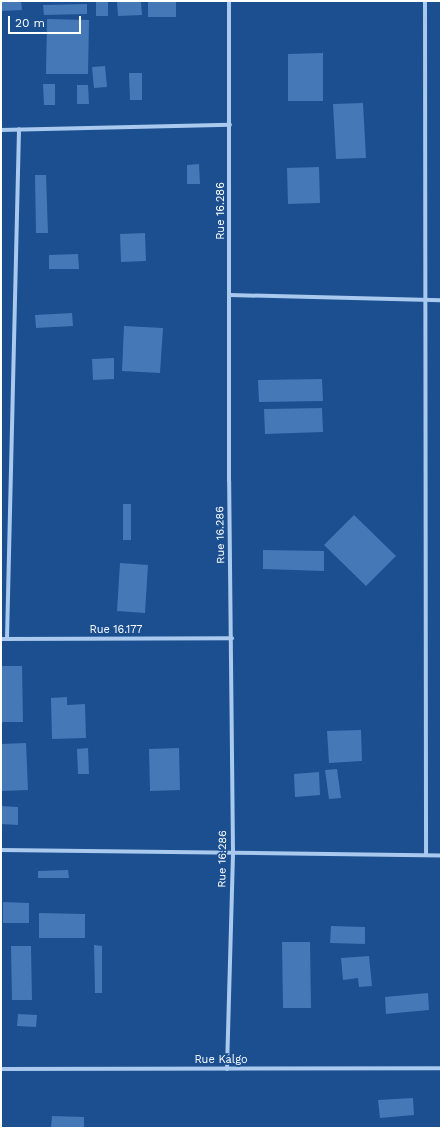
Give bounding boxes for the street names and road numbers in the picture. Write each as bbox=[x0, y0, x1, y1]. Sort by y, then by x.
street label: Rue 16.286 bbox=[214, 182, 228, 240]
street label: Rue 16.286 bbox=[214, 506, 228, 564]
street label: Rue 16.177 bbox=[89, 623, 143, 637]
street label: Rue 16.286 bbox=[216, 830, 230, 888]
street label: Rue Kalgo bbox=[194, 1053, 248, 1067]

